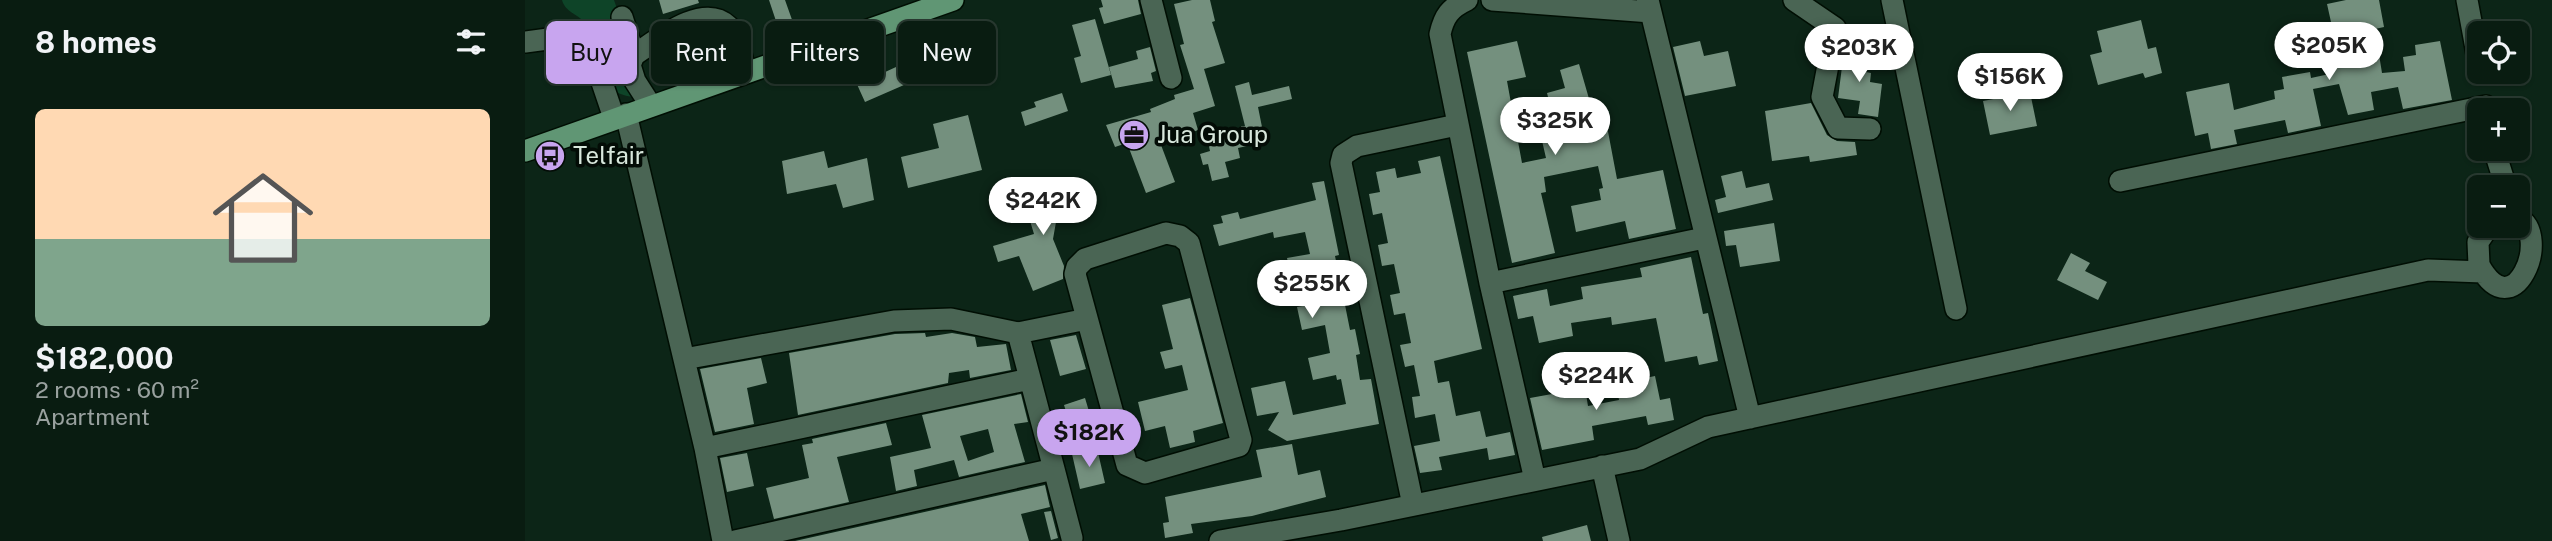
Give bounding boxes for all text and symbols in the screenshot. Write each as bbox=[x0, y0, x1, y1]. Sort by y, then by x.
chip: Buy bbox=[546, 21, 637, 84]
chip: Rent bbox=[651, 21, 751, 84]
chip: Filters bbox=[765, 21, 884, 84]
chip: New bbox=[898, 21, 996, 84]
map controls bbox=[2467, 21, 2530, 238]
button: locate bbox=[2467, 21, 2530, 84]
pin: $205K bbox=[2280, 22, 2378, 82]
icon: filters bbox=[452, 23, 490, 61]
text: 8 homes bbox=[35, 24, 157, 60]
pin: $203K bbox=[1810, 24, 1908, 84]
text: $205K bbox=[2290, 31, 2368, 58]
text: $203K bbox=[1821, 33, 1897, 60]
pin: $156K bbox=[1961, 54, 2059, 113]
text: $156K bbox=[1974, 62, 2046, 89]
pin: $325K bbox=[1506, 97, 1604, 157]
button: + bbox=[2467, 98, 2530, 161]
text: $325K bbox=[1516, 106, 1594, 133]
office icon: Jua Group bbox=[1117, 118, 1151, 152]
place label: Jua Group bbox=[1157, 120, 1268, 148]
bus stop icon: Telfair bbox=[533, 139, 567, 173]
place label: Telfair bbox=[573, 141, 644, 169]
icon: home bbox=[200, 155, 326, 281]
button: − bbox=[2467, 175, 2530, 238]
pin: $242K bbox=[994, 177, 1092, 237]
text: $242K bbox=[1005, 186, 1081, 213]
pin: $255K bbox=[1263, 260, 1361, 320]
text: $255K bbox=[1273, 269, 1351, 296]
text: $182,000 bbox=[35, 340, 174, 376]
pin: $224K bbox=[1547, 352, 1645, 412]
text: $224K bbox=[1558, 361, 1634, 388]
text: 2 rooms · 60 m² bbox=[35, 376, 199, 403]
text: Apartment bbox=[35, 403, 150, 430]
pin: $182K bbox=[1040, 410, 1138, 469]
text: $182K bbox=[1053, 418, 1125, 445]

